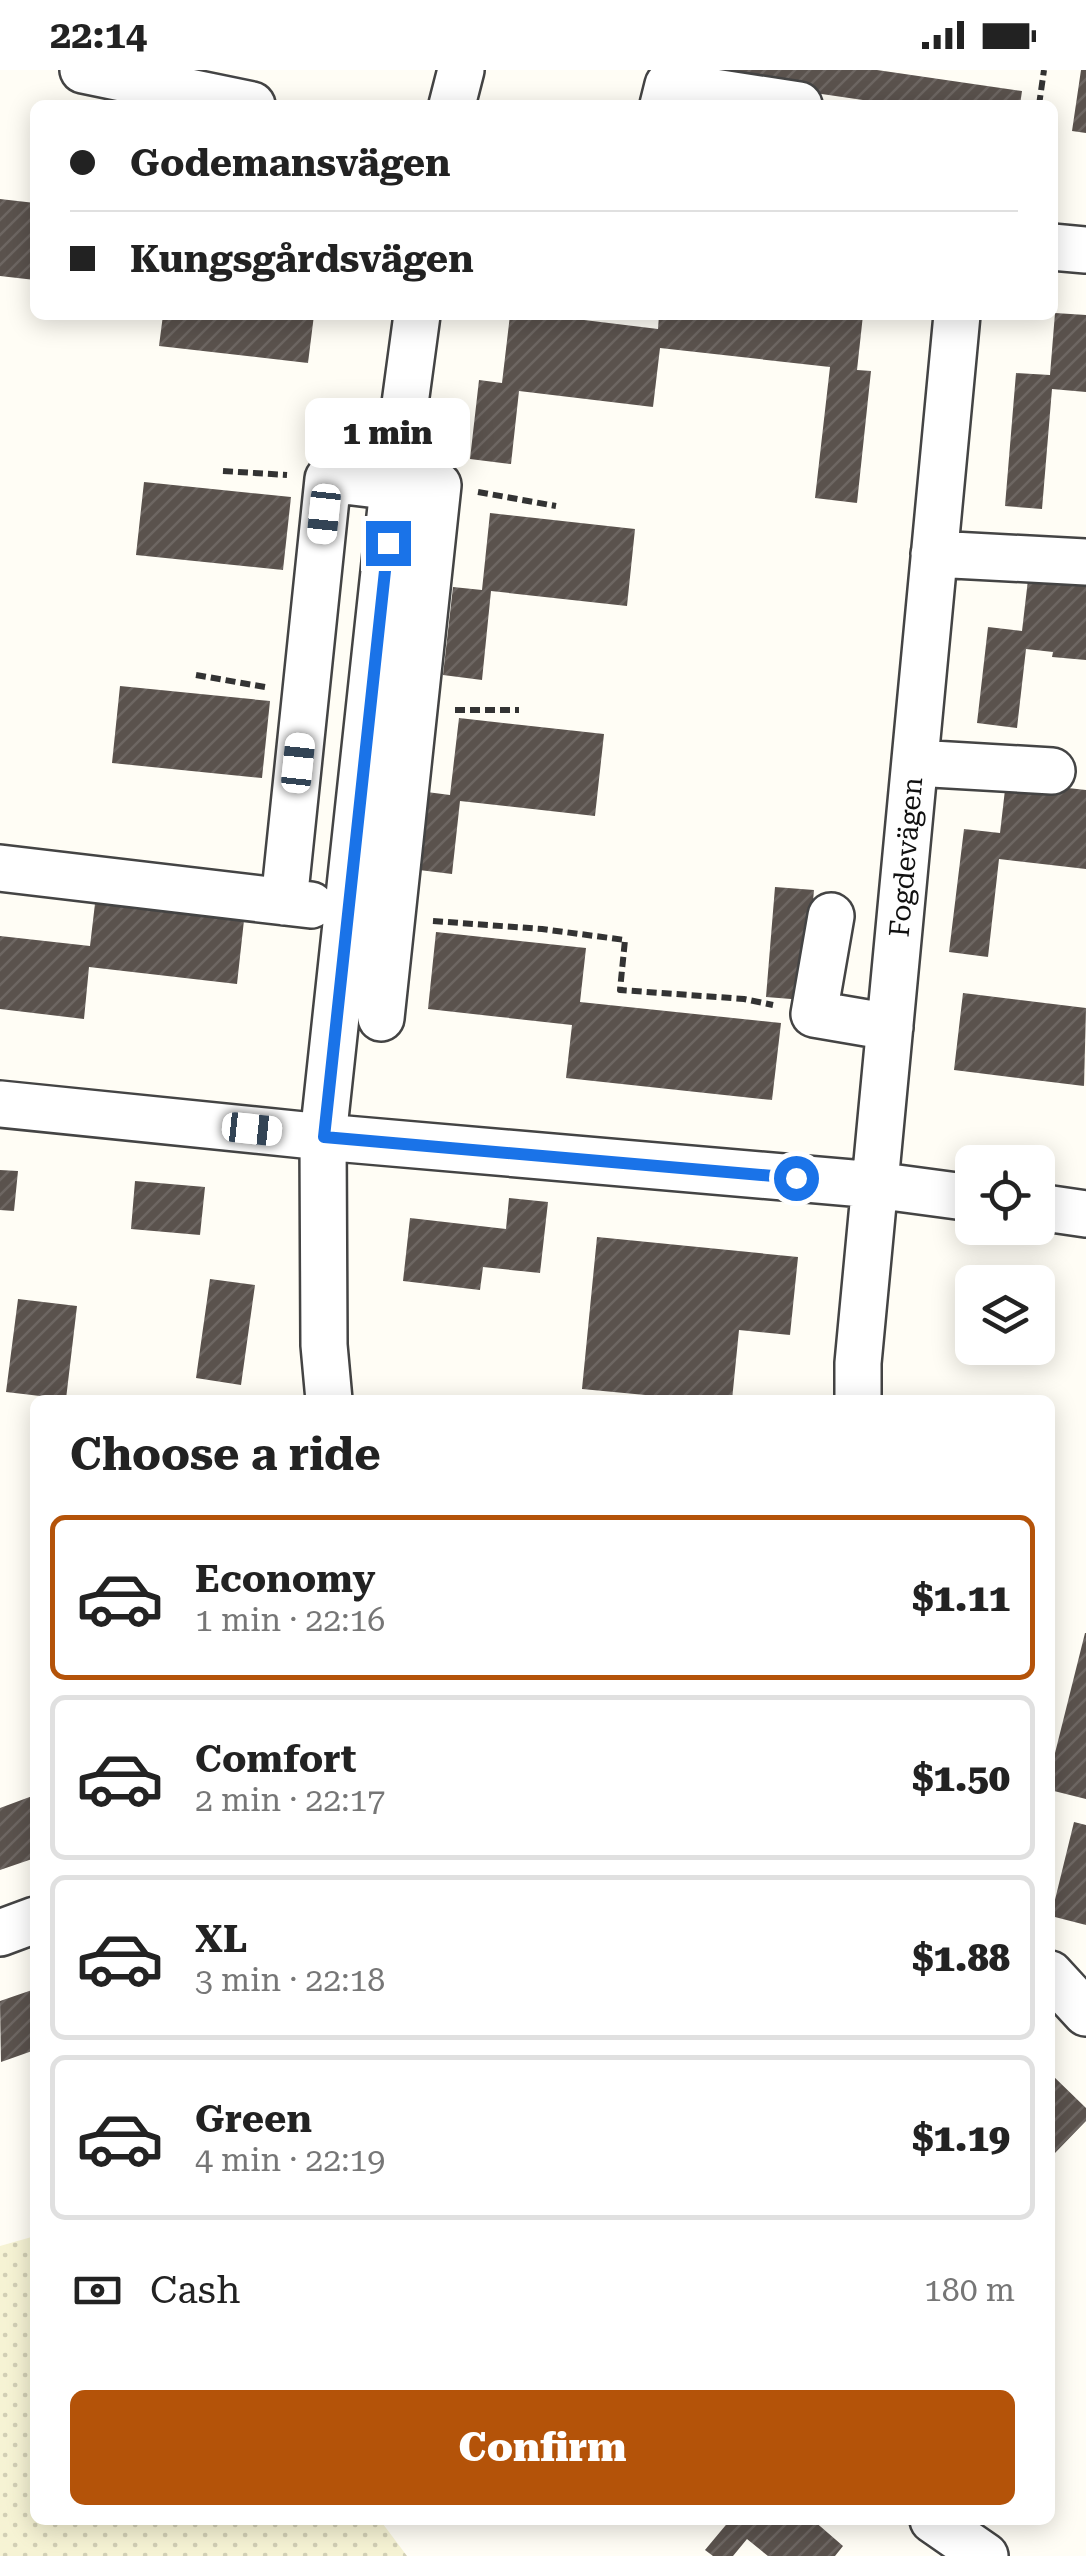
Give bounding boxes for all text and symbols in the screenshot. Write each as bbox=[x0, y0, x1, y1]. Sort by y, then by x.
text: 22:14 bbox=[50, 13, 147, 57]
text: Godemansvägen bbox=[130, 141, 451, 185]
text: Kungsgårdsvägen bbox=[130, 237, 474, 281]
callout: 1 min bbox=[306, 398, 470, 468]
text: 1 min bbox=[343, 414, 432, 452]
car bbox=[306, 483, 342, 545]
route end bbox=[366, 521, 411, 566]
car bbox=[280, 732, 316, 794]
street label: Fogdevägen bbox=[883, 776, 929, 938]
car bbox=[221, 1111, 283, 1147]
map controls bbox=[955, 1145, 1055, 1365]
button: locate bbox=[955, 1145, 1055, 1245]
route start bbox=[774, 1156, 819, 1201]
button: layers bbox=[955, 1265, 1055, 1365]
text: Choose a ride bbox=[70, 1428, 381, 1481]
icon: car bbox=[75, 1553, 165, 1643]
text: Economy bbox=[195, 1557, 375, 1601]
text: $1.11 bbox=[912, 1576, 1010, 1620]
text: 1 min · 22:16 bbox=[195, 1601, 385, 1639]
icon: car bbox=[75, 1733, 165, 1823]
text: Comfort bbox=[195, 1737, 356, 1781]
text: $1.50 bbox=[912, 1756, 1010, 1800]
text: 2 min · 22:17 bbox=[195, 1781, 385, 1819]
icon: car bbox=[75, 1913, 165, 2003]
text: XL bbox=[195, 1917, 247, 1961]
text: $1.88 bbox=[912, 1936, 1010, 1980]
text: 3 min · 22:18 bbox=[195, 1961, 385, 1999]
icon: car bbox=[75, 2093, 165, 2183]
text: Green bbox=[195, 2097, 312, 2141]
text: $1.19 bbox=[912, 2116, 1010, 2160]
text: 4 min · 22:19 bbox=[195, 2141, 385, 2179]
icon: cash bbox=[70, 2263, 125, 2318]
text: Cash bbox=[150, 2268, 240, 2312]
text: 180 m bbox=[924, 2271, 1015, 2309]
button: Confirm bbox=[70, 2390, 1015, 2505]

